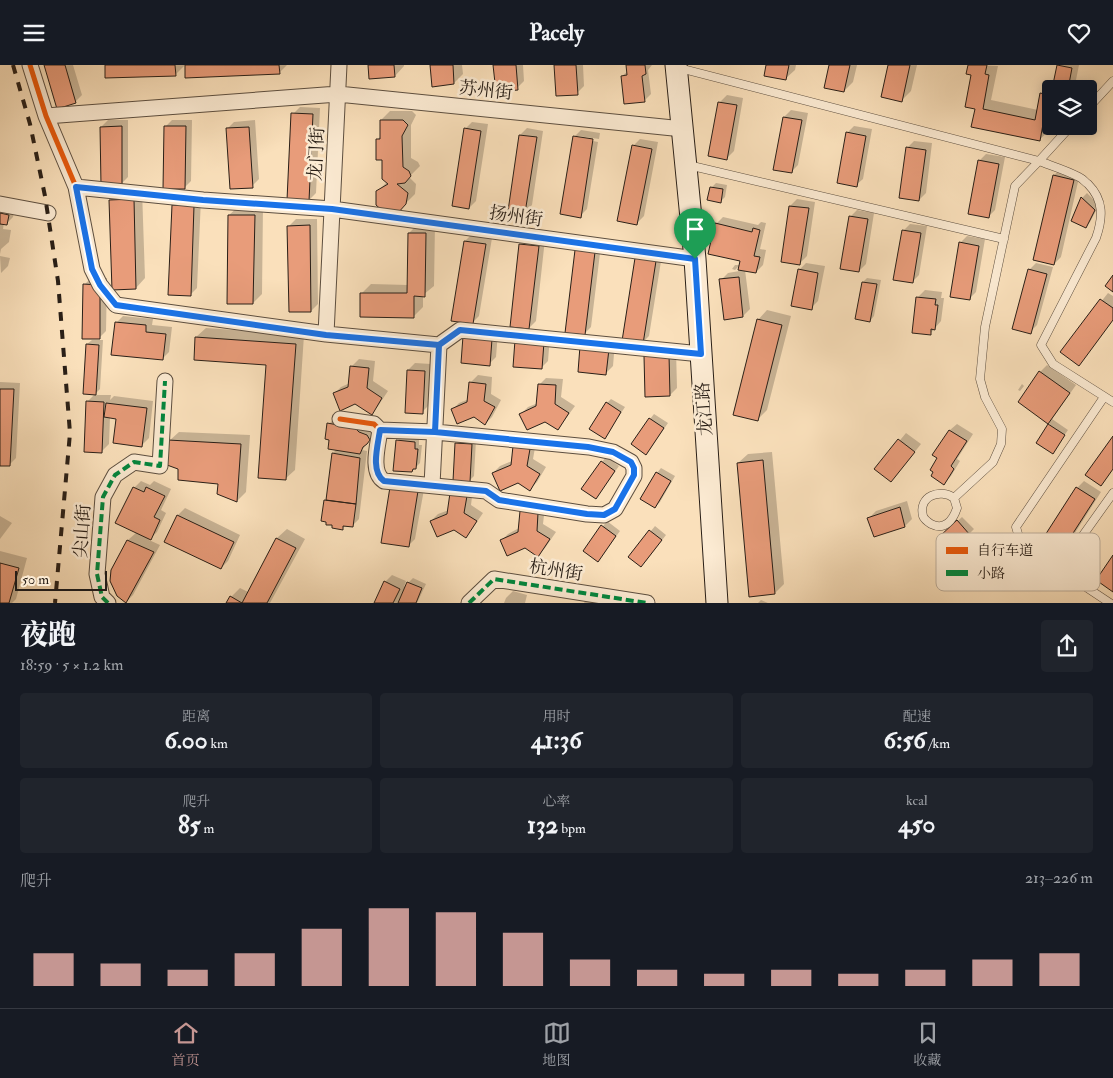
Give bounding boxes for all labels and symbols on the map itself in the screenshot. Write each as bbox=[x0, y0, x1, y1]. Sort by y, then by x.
street label: 苏州街 bbox=[458, 76, 514, 105]
street label: 龙门街 bbox=[304, 126, 329, 182]
street label: 扬州街 bbox=[488, 201, 544, 232]
pin bbox=[674, 208, 716, 259]
street label: 龙江路 bbox=[691, 381, 718, 437]
street label: 尖山街 bbox=[69, 503, 96, 559]
legend bbox=[936, 533, 1100, 591]
text: 自行车道 bbox=[977, 542, 1033, 559]
street label: 杭州街 bbox=[527, 555, 584, 586]
text: 小路 bbox=[977, 565, 1005, 582]
scale bar bbox=[15, 568, 108, 591]

